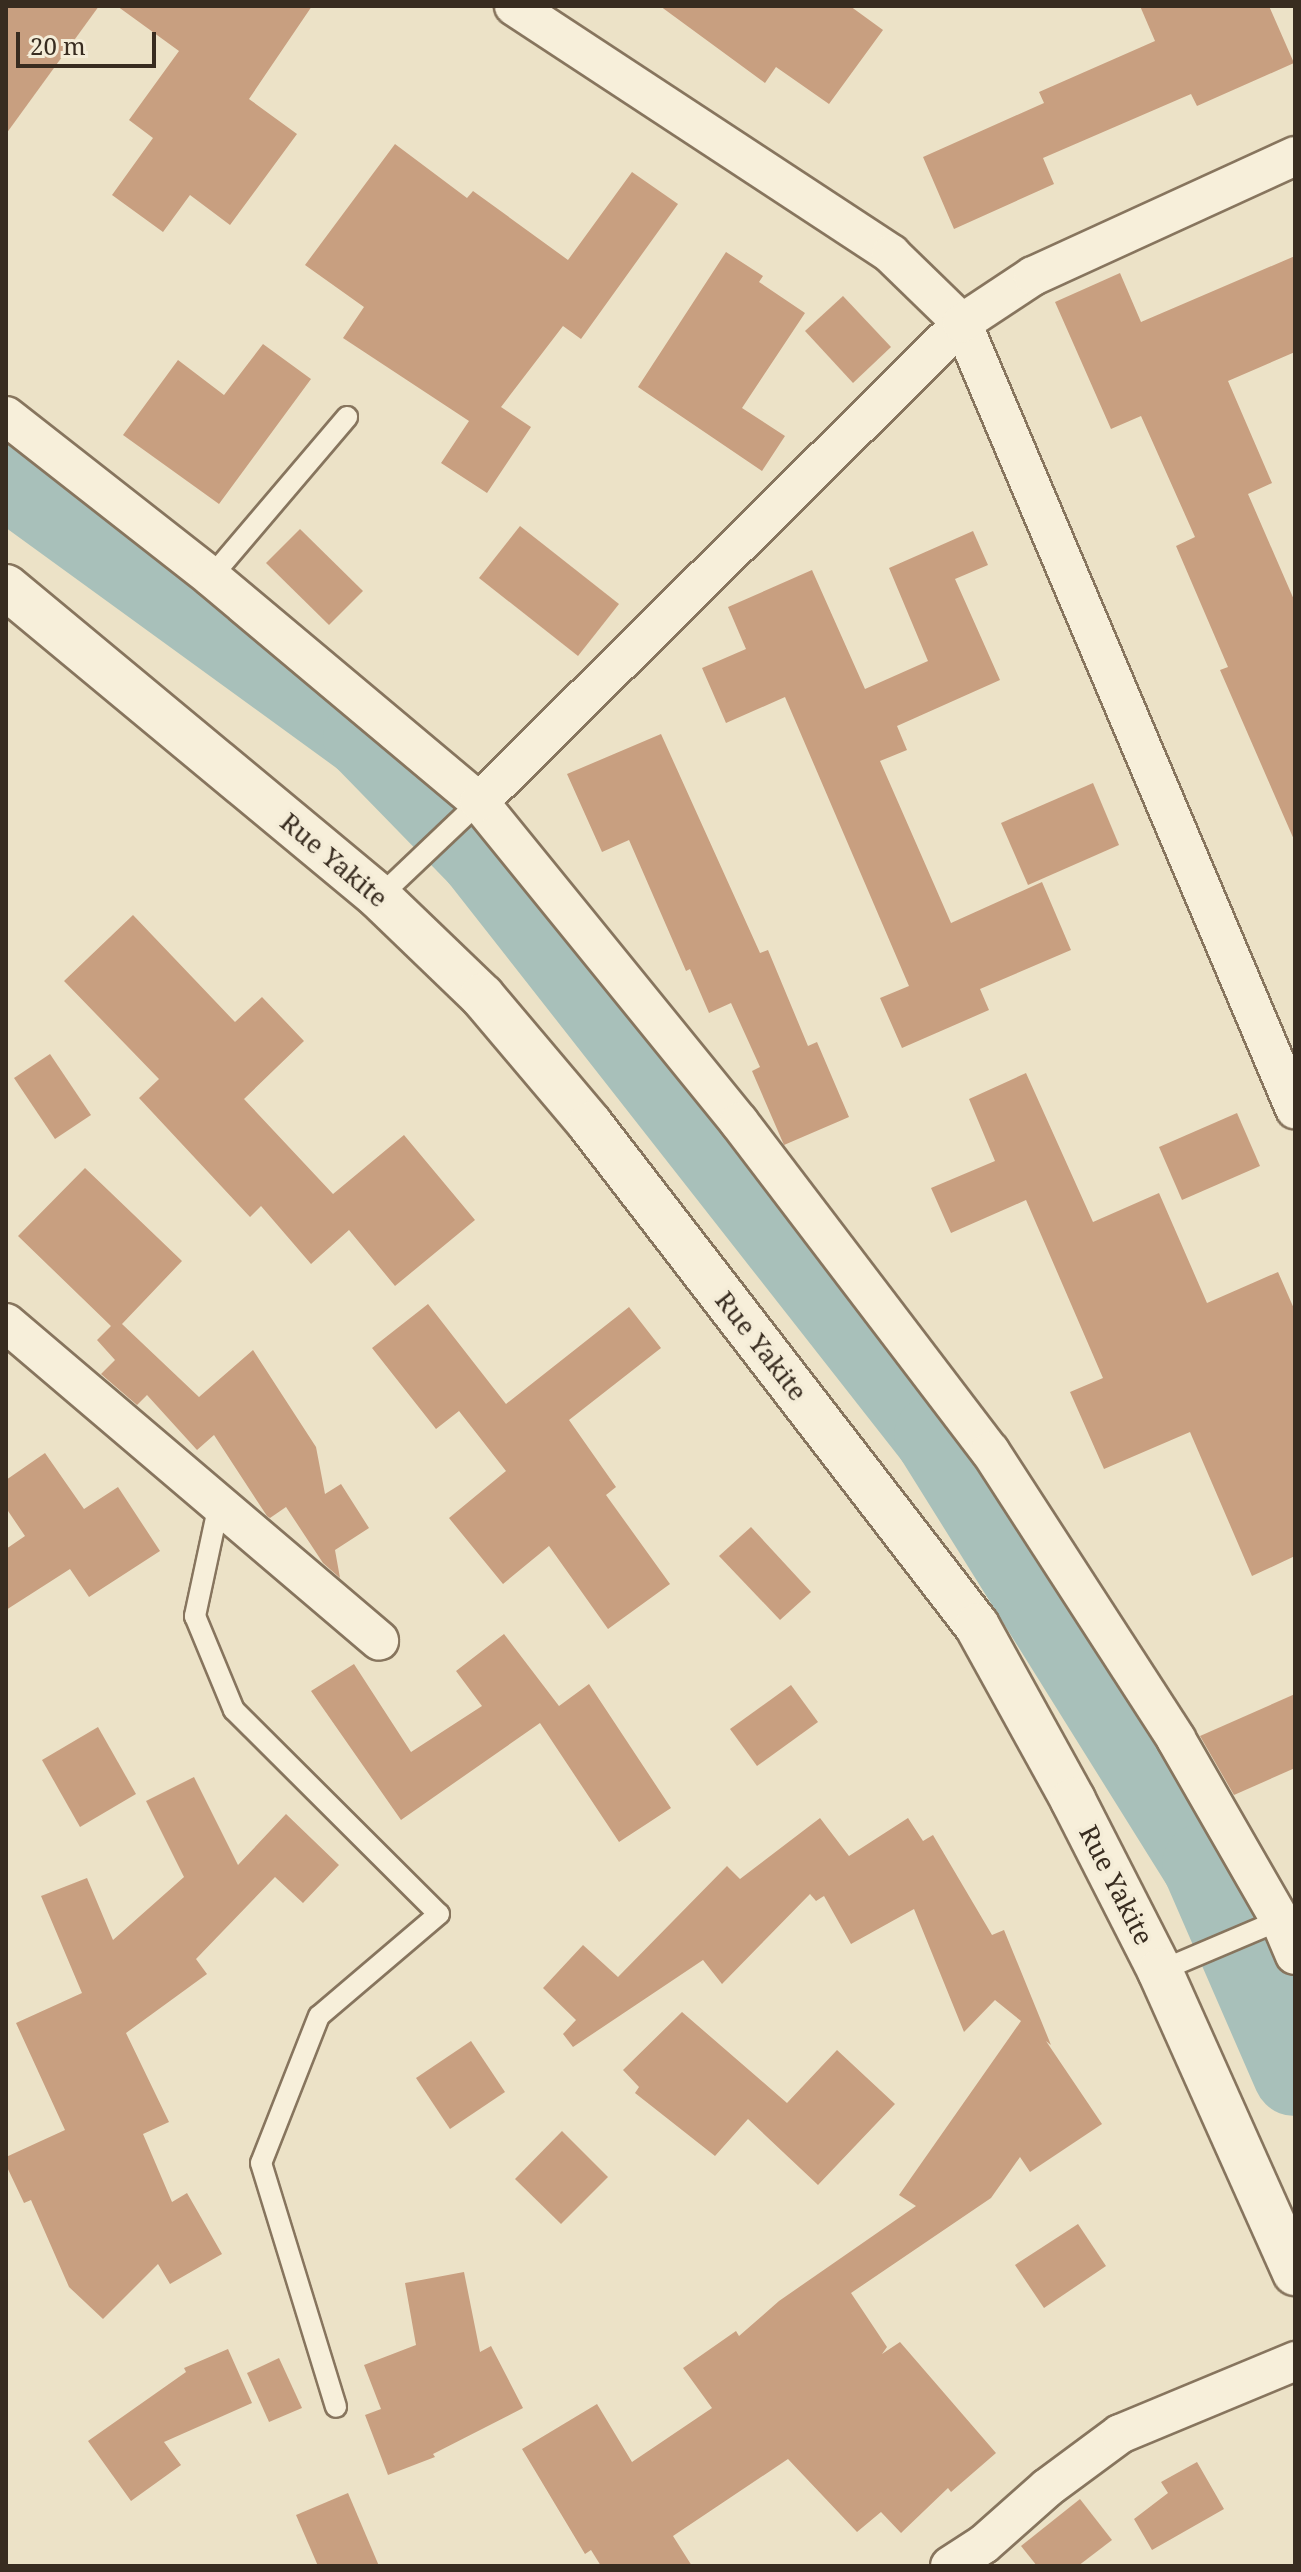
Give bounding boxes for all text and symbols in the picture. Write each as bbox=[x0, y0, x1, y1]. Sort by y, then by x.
scale bar bbox=[20, 16, 160, 66]
text: 20 m bbox=[30, 29, 86, 62]
street label: Rue Yakite bbox=[274, 806, 394, 914]
street label: Rue Yakite bbox=[709, 1285, 813, 1407]
street label: Rue Yakite bbox=[1073, 1820, 1159, 1950]

